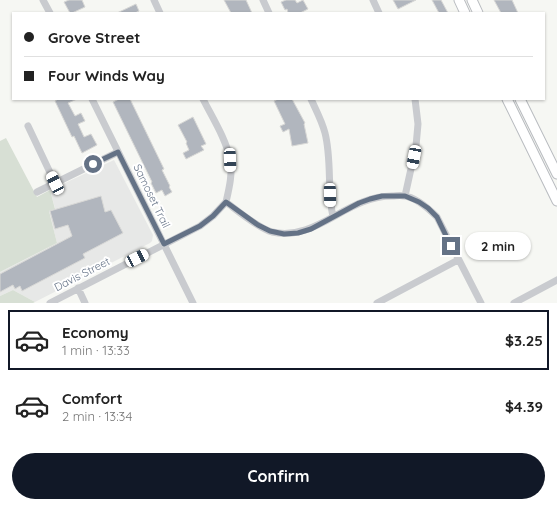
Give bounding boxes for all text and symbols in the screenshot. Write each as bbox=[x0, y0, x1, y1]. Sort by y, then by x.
text: Grove Street bbox=[48, 28, 140, 47]
text: Four Winds Way bbox=[48, 66, 165, 85]
car bbox=[406, 144, 422, 170]
car bbox=[224, 148, 236, 172]
route start bbox=[84, 155, 102, 173]
street label: Samoset Trail bbox=[131, 162, 173, 230]
car bbox=[44, 170, 66, 196]
car bbox=[324, 183, 336, 207]
callout: 2 min bbox=[465, 232, 531, 260]
route end bbox=[442, 237, 460, 255]
text: 2 min bbox=[481, 238, 515, 254]
car bbox=[124, 247, 150, 269]
street label: Davis Street bbox=[52, 254, 113, 294]
icon: car bbox=[14, 322, 50, 358]
text: Economy bbox=[62, 323, 129, 342]
text: $3.25 bbox=[505, 331, 543, 350]
text: 1 min · 13:33 bbox=[62, 342, 130, 358]
icon: car bbox=[14, 388, 50, 424]
text: Comfort bbox=[62, 389, 123, 408]
text: $4.39 bbox=[505, 397, 543, 416]
text: 2 min · 13:34 bbox=[62, 408, 132, 424]
button: Confirm bbox=[12, 453, 545, 499]

